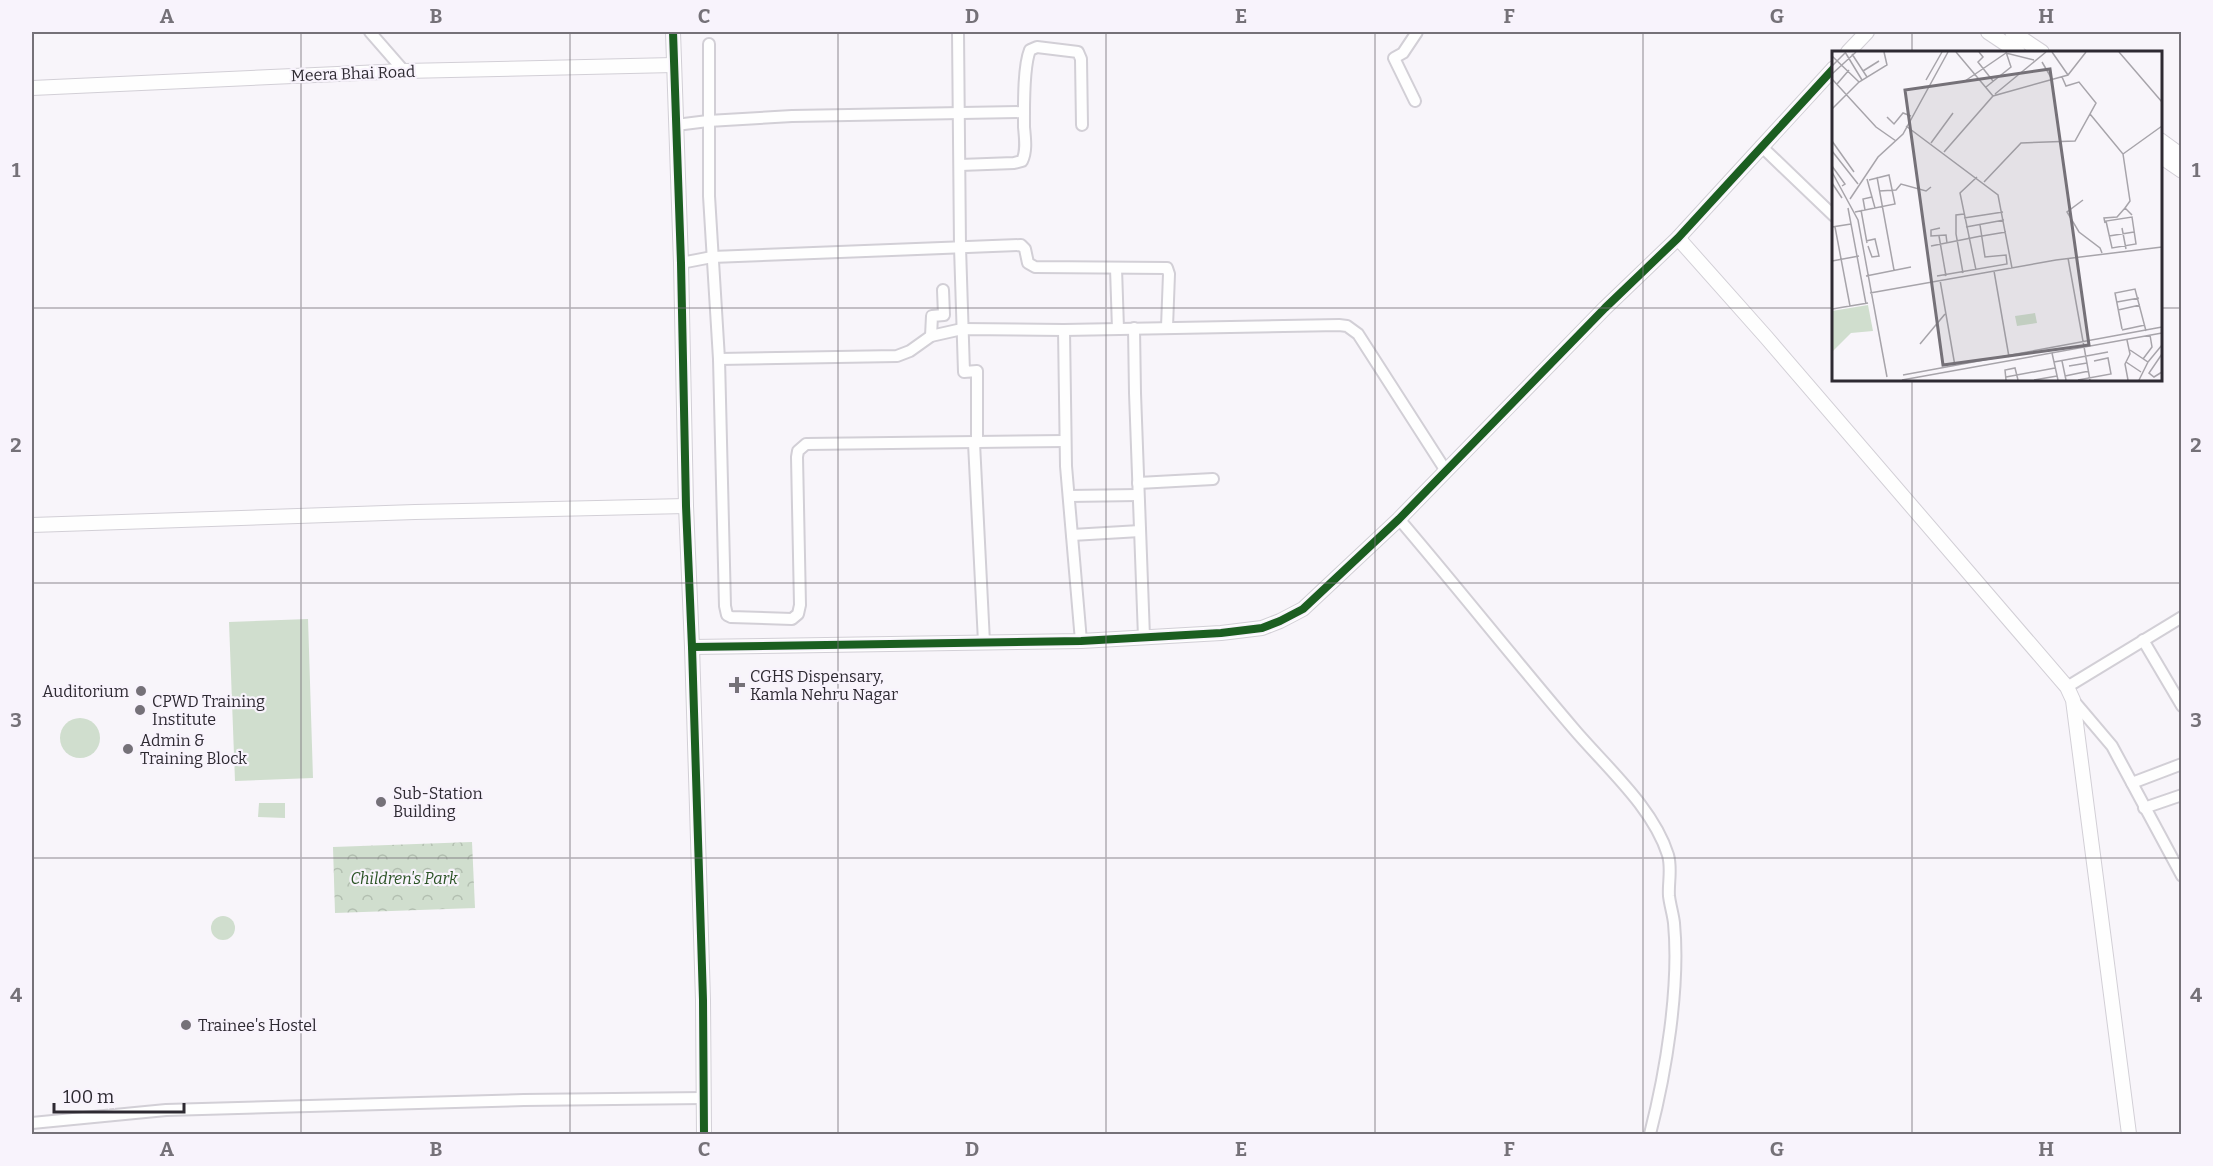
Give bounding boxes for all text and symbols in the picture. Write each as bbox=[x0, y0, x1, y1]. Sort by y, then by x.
text: A bbox=[160, 4, 175, 28]
text: B bbox=[430, 4, 443, 28]
text: C bbox=[698, 4, 710, 28]
text: D bbox=[965, 4, 979, 28]
text: E bbox=[1235, 4, 1247, 28]
text: F bbox=[1503, 4, 1515, 28]
text: G bbox=[1770, 4, 1784, 28]
text: H bbox=[2038, 4, 2054, 28]
inset map bbox=[1832, 51, 2162, 381]
street label: Meera Bhai Road bbox=[291, 62, 416, 85]
text: 1 bbox=[12, 158, 21, 182]
text: 1 bbox=[2192, 158, 2201, 182]
text: 2 bbox=[10, 433, 22, 457]
text: 2 bbox=[2190, 433, 2202, 457]
place label: CGHS Dispensary, Kamla Nehru Nagar bbox=[750, 667, 898, 704]
marker: CGHS Dispensary, Kamla Nehru Nagar bbox=[728, 676, 746, 694]
place label: Auditorium bbox=[42, 682, 129, 701]
marker: Auditorium bbox=[134, 684, 148, 698]
place label: CPWD Training Institute bbox=[152, 692, 265, 729]
marker: CPWD Training Institute bbox=[133, 703, 147, 717]
text: 3 bbox=[10, 708, 22, 732]
text: 3 bbox=[2190, 708, 2202, 732]
place label: Admin & Training Block bbox=[140, 731, 247, 768]
marker: Admin & Training Block bbox=[121, 742, 135, 756]
place label: Sub-Station Building bbox=[393, 784, 483, 821]
marker: Sub-Station Building bbox=[374, 795, 388, 809]
park label: Children's Park bbox=[350, 869, 458, 888]
text: 4 bbox=[10, 983, 22, 1007]
text: 4 bbox=[2190, 983, 2202, 1007]
place label: Trainee's Hostel bbox=[198, 1016, 317, 1035]
marker: Trainee's Hostel bbox=[179, 1018, 193, 1032]
scale bar bbox=[54, 1076, 184, 1114]
text: 100 m bbox=[63, 1086, 114, 1108]
text: A bbox=[160, 1137, 175, 1161]
text: B bbox=[430, 1137, 443, 1161]
text: C bbox=[698, 1137, 710, 1161]
text: D bbox=[965, 1137, 979, 1161]
text: E bbox=[1235, 1137, 1247, 1161]
text: F bbox=[1503, 1137, 1515, 1161]
text: G bbox=[1770, 1137, 1784, 1161]
text: H bbox=[2038, 1137, 2054, 1161]

